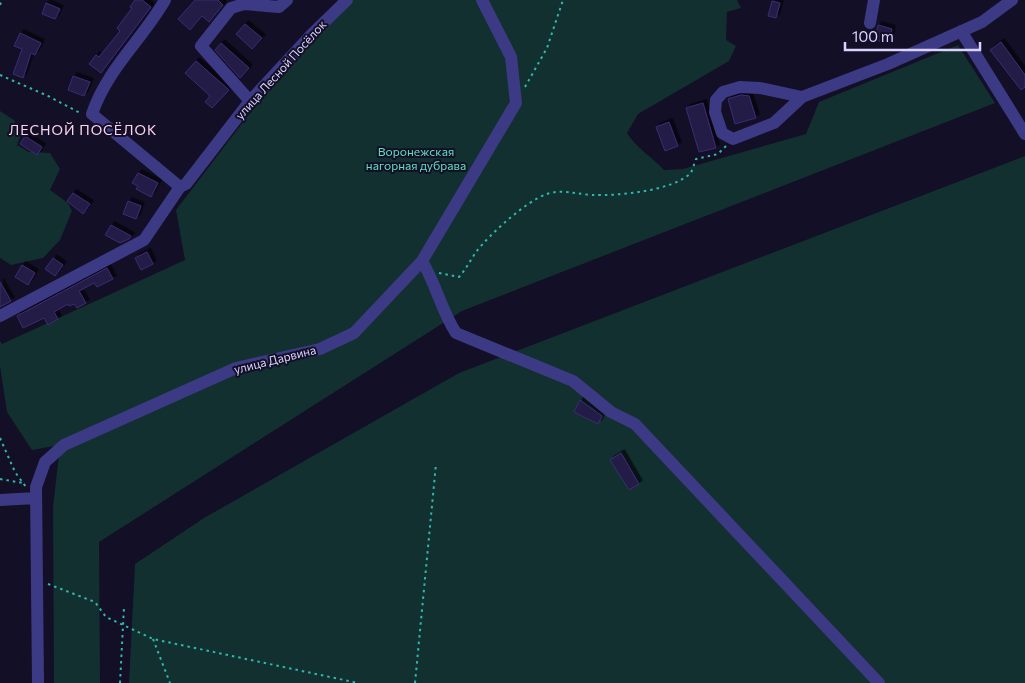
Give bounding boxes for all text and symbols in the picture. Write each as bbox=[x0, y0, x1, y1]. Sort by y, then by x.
street label: улица Лесной Посёлок bbox=[232, 16, 329, 122]
scale bar bbox=[845, 20, 980, 52]
text: 100 m bbox=[852, 27, 894, 45]
district label: ЛЕСНОЙ ПОСЁЛОК bbox=[9, 121, 157, 138]
park label: Воронежская нагорная дубрава bbox=[366, 144, 466, 172]
street label: улица Дарвина bbox=[232, 342, 317, 376]

